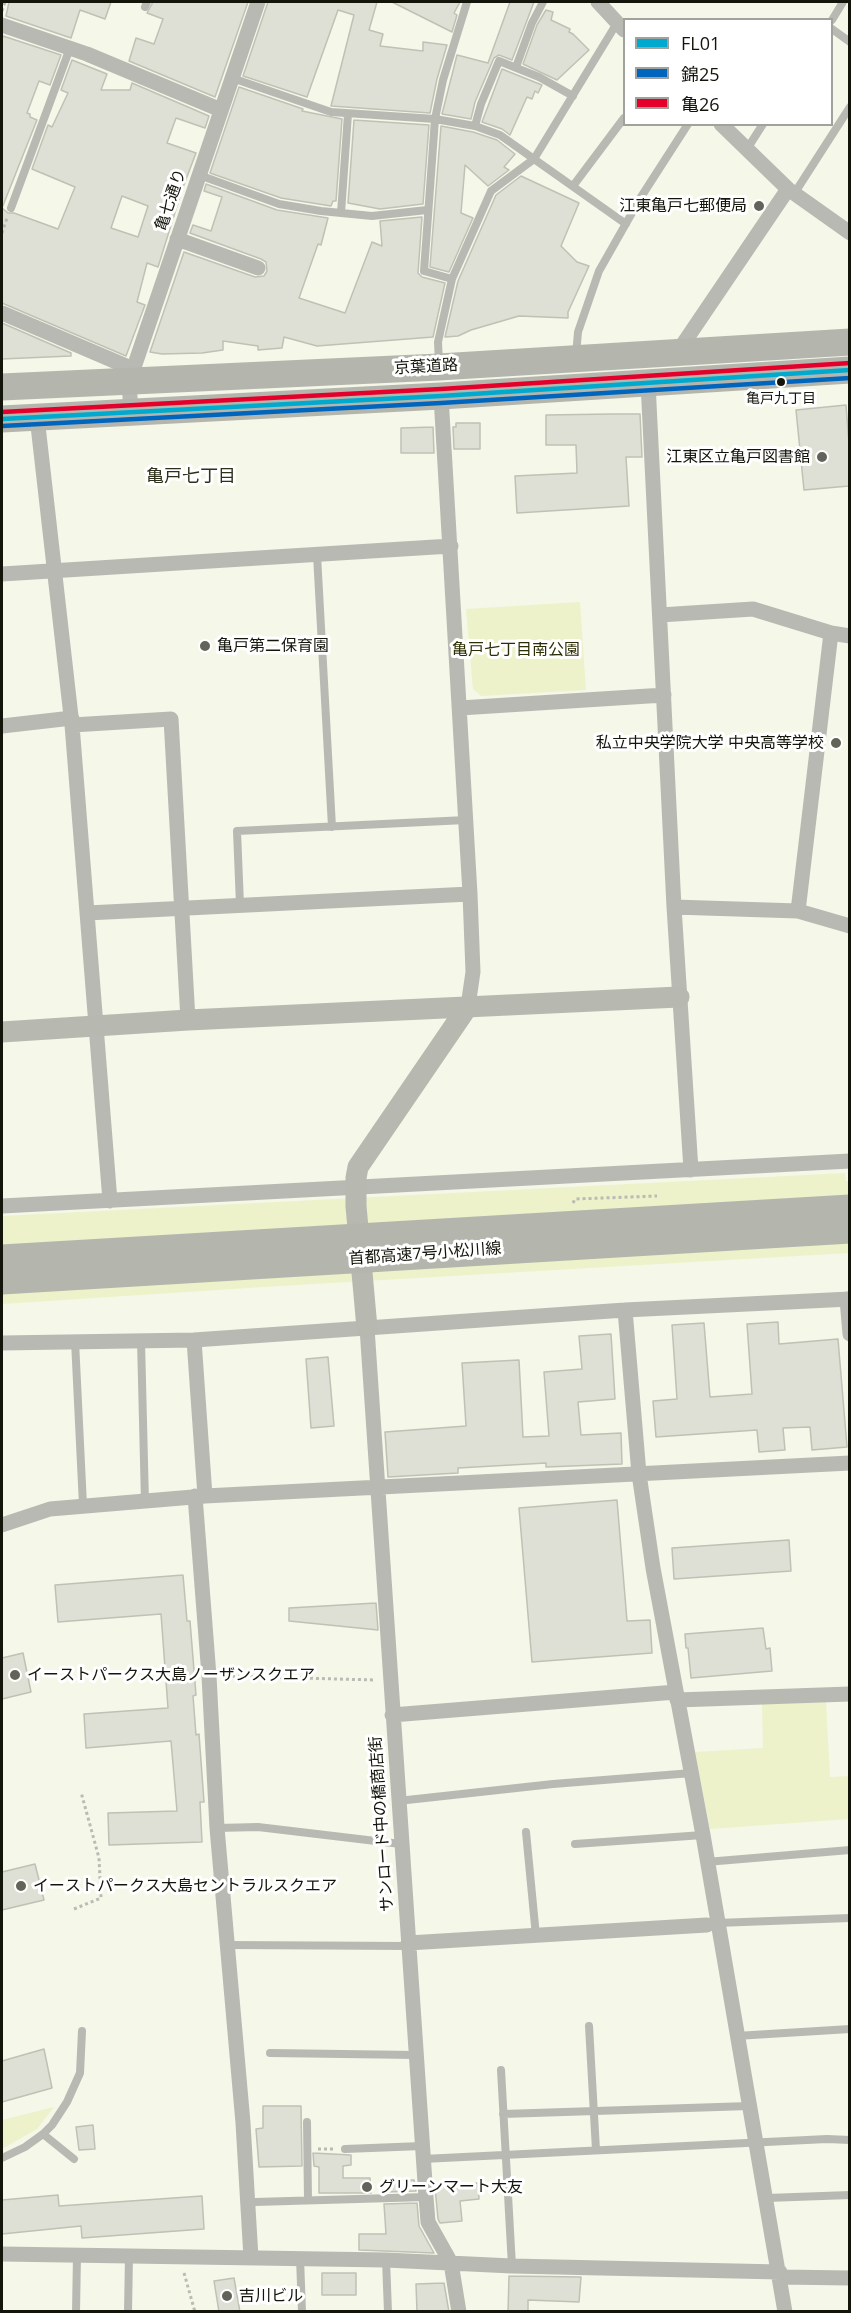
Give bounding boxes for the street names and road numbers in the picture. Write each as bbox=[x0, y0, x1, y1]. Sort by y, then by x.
street label: 亀七通り bbox=[152, 167, 190, 233]
street label: 京葉道路 bbox=[394, 356, 458, 378]
street label: 首都高速7号小松川線 bbox=[348, 1239, 502, 1269]
street label: サンロード中の橋商店街 bbox=[366, 1736, 398, 1912]

